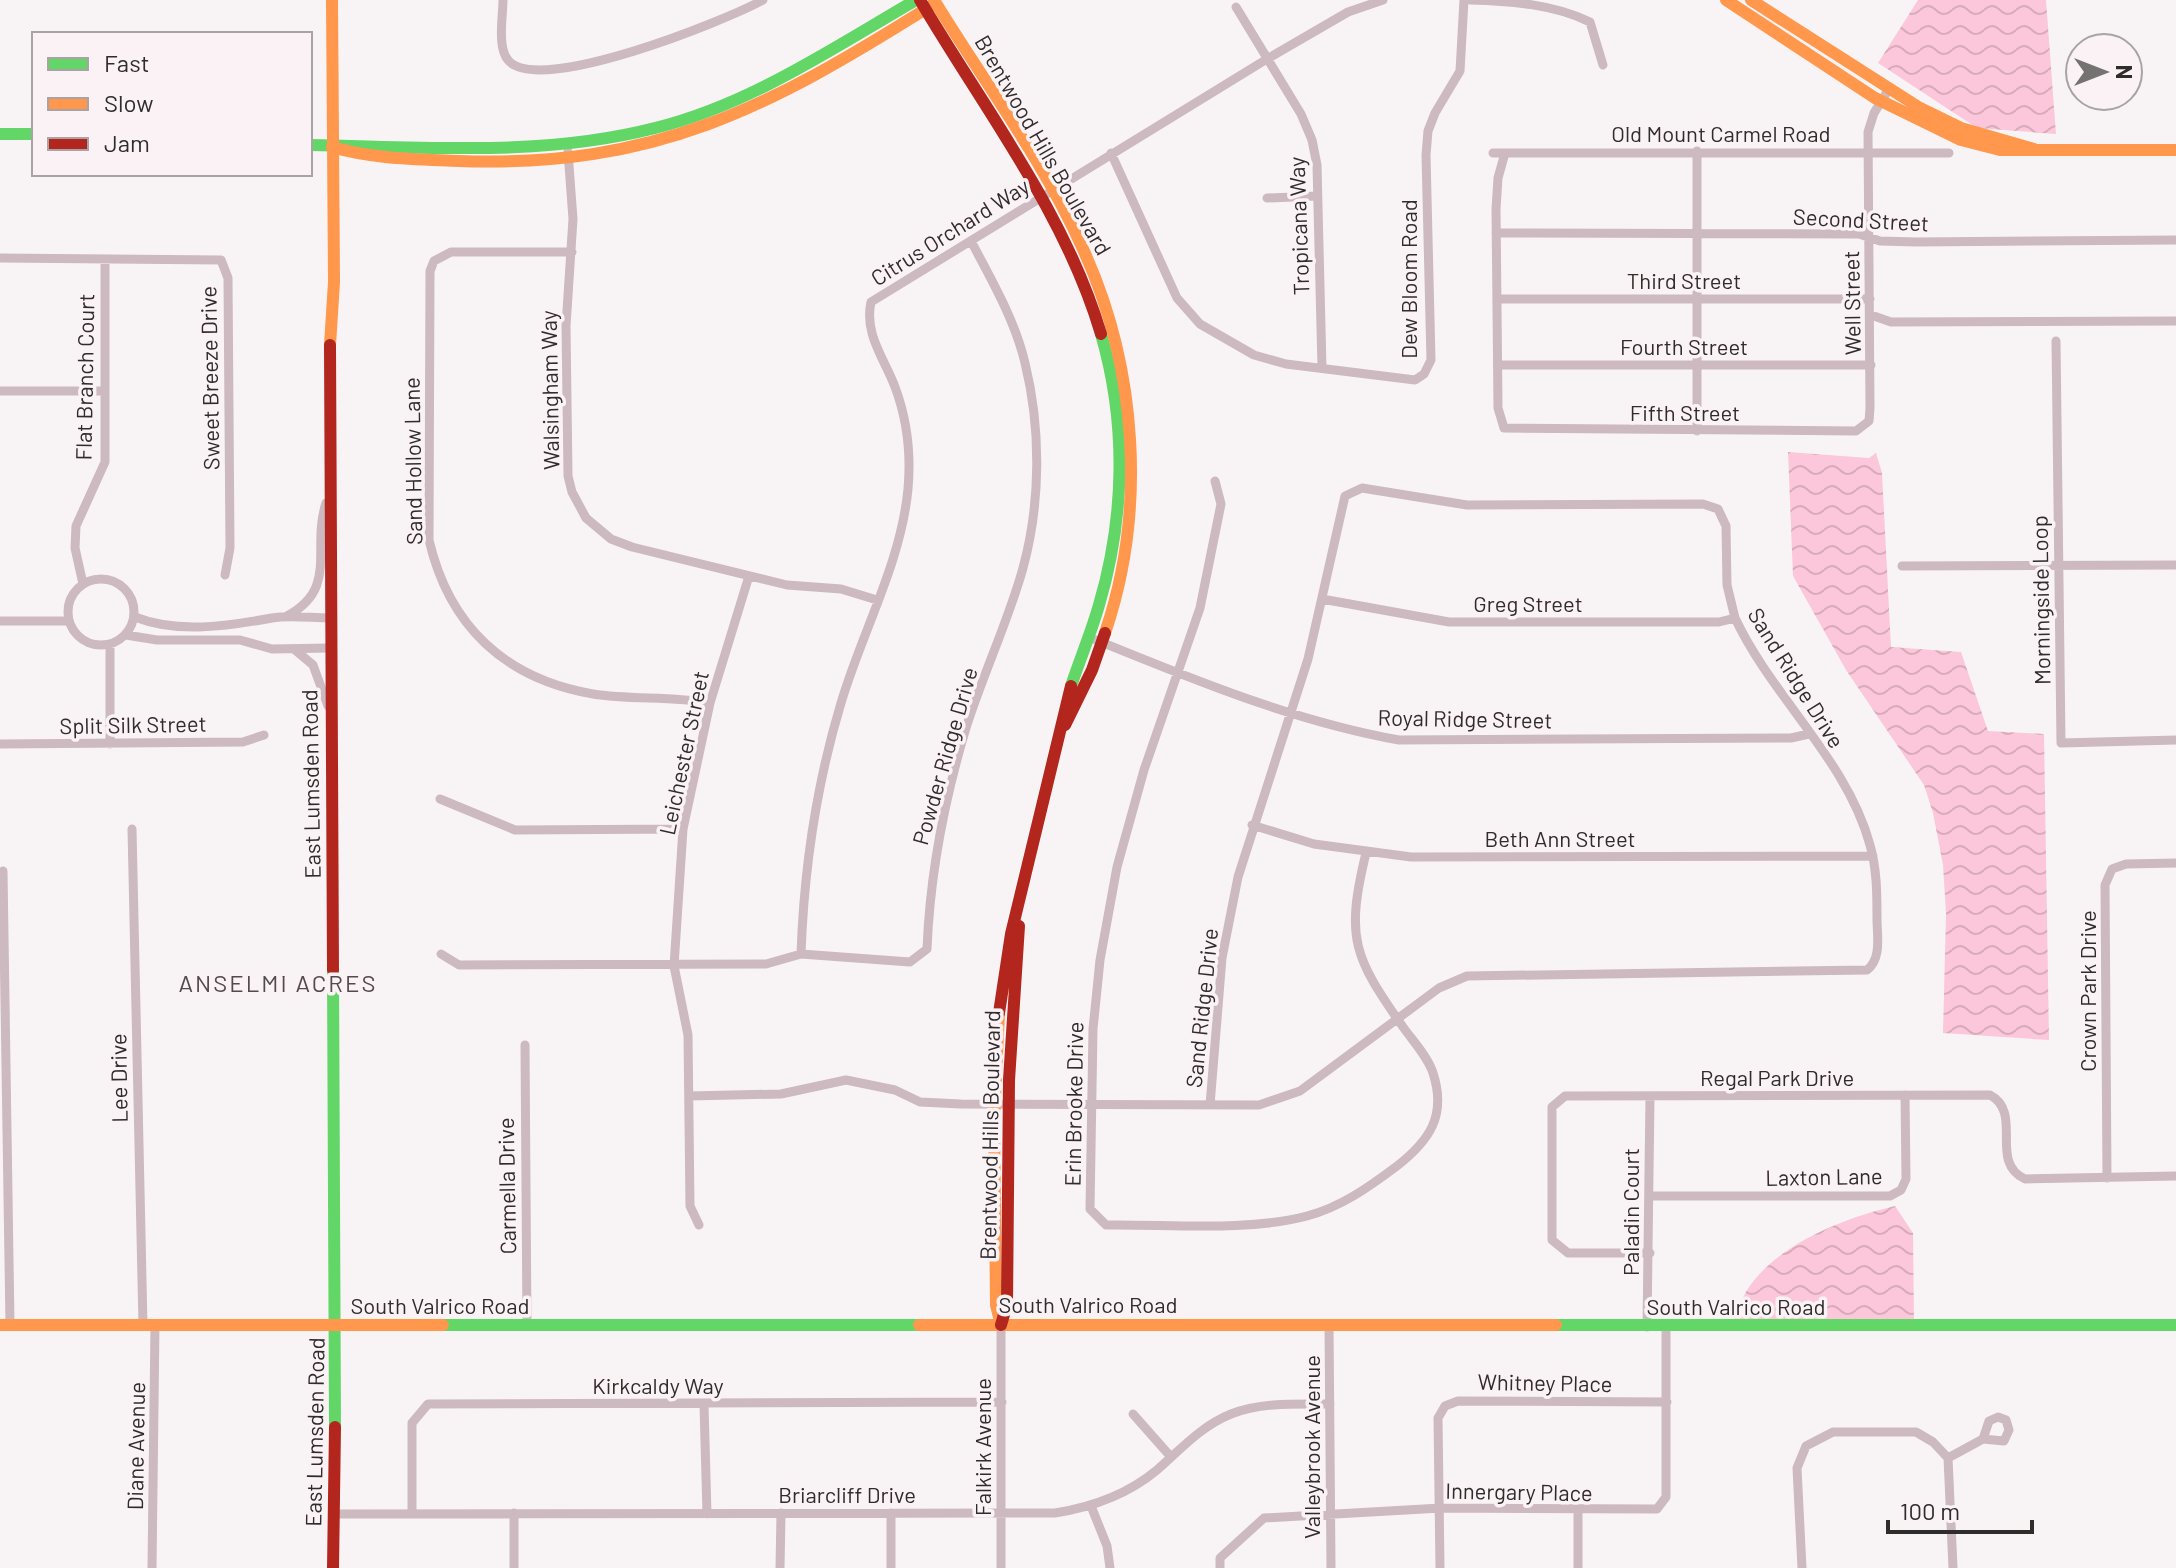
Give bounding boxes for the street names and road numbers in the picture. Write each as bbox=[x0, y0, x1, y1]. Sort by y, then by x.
street label: Brentwood Hills Boulevard bbox=[970, 30, 1118, 259]
street label: Old Mount Carmel Road bbox=[1611, 120, 1831, 146]
street label: Tropicana Way bbox=[1283, 156, 1313, 296]
street label: Citrus Orchard Way bbox=[866, 172, 1033, 290]
street label: Dew Bloom Road bbox=[1395, 199, 1421, 359]
street label: Second Street bbox=[1792, 202, 1930, 236]
street label: Well Street bbox=[1837, 251, 1865, 356]
street label: Third Street bbox=[1627, 267, 1741, 293]
street label: Sweet Breeze Drive bbox=[194, 286, 224, 470]
street label: Flat Branch Court bbox=[70, 293, 98, 461]
street label: Walsingham Way bbox=[535, 310, 563, 470]
street label: Fourth Street bbox=[1620, 333, 1748, 359]
street label: Sand Hollow Lane bbox=[398, 377, 426, 545]
street label: Fifth Street bbox=[1630, 399, 1740, 425]
street label: Morningside Loop bbox=[2026, 515, 2054, 685]
street label: Greg Street bbox=[1473, 590, 1583, 616]
street label: Sand Ridge Drive bbox=[1743, 603, 1850, 752]
street label: Powder Ridge Drive bbox=[906, 664, 982, 848]
street label: Leichester Street bbox=[653, 668, 713, 837]
street label: East Lumsden Road bbox=[295, 689, 325, 879]
street label: Royal Ridge Street bbox=[1378, 703, 1553, 733]
street label: Split Silk Street bbox=[59, 710, 207, 738]
street label: Beth Ann Street bbox=[1484, 825, 1636, 851]
street label: Crown Park Drive bbox=[2074, 910, 2100, 1072]
street label: Sand Ridge Drive bbox=[1180, 927, 1222, 1089]
street label: Brentwood Hills Boulevard bbox=[974, 1010, 1004, 1260]
street label: Erin Brooke Drive bbox=[1059, 1021, 1087, 1187]
street label: Lee Drive bbox=[104, 1033, 132, 1123]
street label: Regal Park Drive bbox=[1700, 1064, 1854, 1090]
street label: Carmella Drive bbox=[492, 1117, 520, 1255]
street label: Paladin Court bbox=[1617, 1148, 1643, 1276]
street label: Laxton Lane bbox=[1765, 1162, 1883, 1190]
street label: South Valrico Road bbox=[998, 1291, 1178, 1317]
street label: South Valrico Road bbox=[350, 1292, 530, 1318]
street label: South Valrico Road bbox=[1646, 1293, 1826, 1319]
street label: East Lumsden Road bbox=[299, 1337, 329, 1527]
street label: Valleybrook Avenue bbox=[1298, 1355, 1324, 1539]
street label: Whitney Place bbox=[1477, 1368, 1613, 1396]
street label: Kirkcaldy Way bbox=[592, 1372, 724, 1398]
street label: Falkirk Avenue bbox=[969, 1378, 995, 1516]
street label: Diane Avenue bbox=[121, 1382, 149, 1510]
street label: Innergary Place bbox=[1445, 1477, 1593, 1505]
street label: Briarcliff Drive bbox=[778, 1481, 916, 1507]

